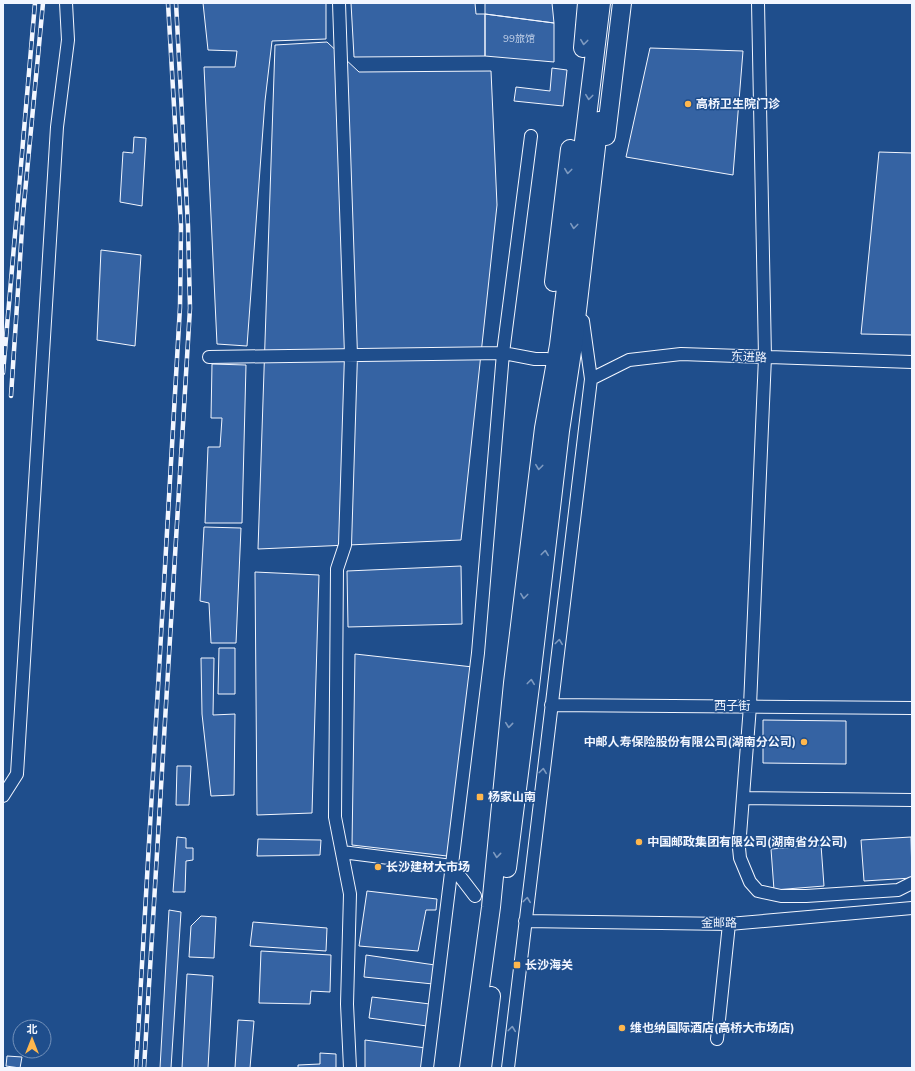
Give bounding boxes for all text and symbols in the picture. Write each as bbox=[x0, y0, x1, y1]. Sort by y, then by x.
house number: 99旅馆 bbox=[503, 32, 535, 46]
one-way arrow bbox=[580, 39, 589, 45]
one-way arrow bbox=[585, 94, 594, 100]
place label: 高桥卫生院门诊 bbox=[696, 96, 781, 112]
marker: 高桥卫生院门诊 bbox=[683, 99, 693, 109]
one-way arrow bbox=[563, 168, 572, 174]
one-way arrow bbox=[569, 223, 578, 229]
street label: 东进路 bbox=[731, 348, 767, 366]
one-way arrow bbox=[535, 464, 544, 470]
one-way arrow bbox=[541, 550, 550, 556]
one-way arrow bbox=[520, 593, 529, 599]
one-way arrow bbox=[554, 639, 563, 645]
one-way arrow bbox=[526, 679, 535, 685]
street label: 西子街 bbox=[714, 698, 750, 714]
one-way arrow bbox=[505, 722, 514, 728]
place label: 中邮人寿保险股份有限公司(湖南分公司) bbox=[583, 734, 796, 750]
marker: 中邮人寿保险股份有限公司(湖南分公司) bbox=[799, 737, 809, 747]
one-way arrow bbox=[538, 768, 547, 774]
place label: 杨家山南 bbox=[488, 789, 536, 805]
marker: 杨家山南 bbox=[475, 792, 485, 802]
place label: 中国邮政集团有限公司(湖南省分公司) bbox=[647, 834, 848, 850]
marker: 中国邮政集团有限公司(湖南省分公司) bbox=[634, 837, 644, 847]
one-way arrow bbox=[492, 852, 501, 858]
place label: 长沙建材大市场 bbox=[386, 859, 470, 875]
marker: 长沙建材大市场 bbox=[373, 862, 383, 872]
one-way arrow bbox=[522, 897, 531, 903]
street label: 金邮路 bbox=[701, 915, 737, 931]
place label: 长沙海关 bbox=[525, 957, 573, 973]
marker: 长沙海关 bbox=[512, 960, 522, 970]
north arrow bbox=[12, 1019, 52, 1059]
place label: 维也纳国际酒店(高桥大市场店) bbox=[630, 1020, 795, 1036]
text: 北 bbox=[27, 1022, 38, 1037]
marker: 维也纳国际酒店(高桥大市场店) bbox=[617, 1023, 627, 1033]
one-way arrow bbox=[507, 1026, 516, 1032]

